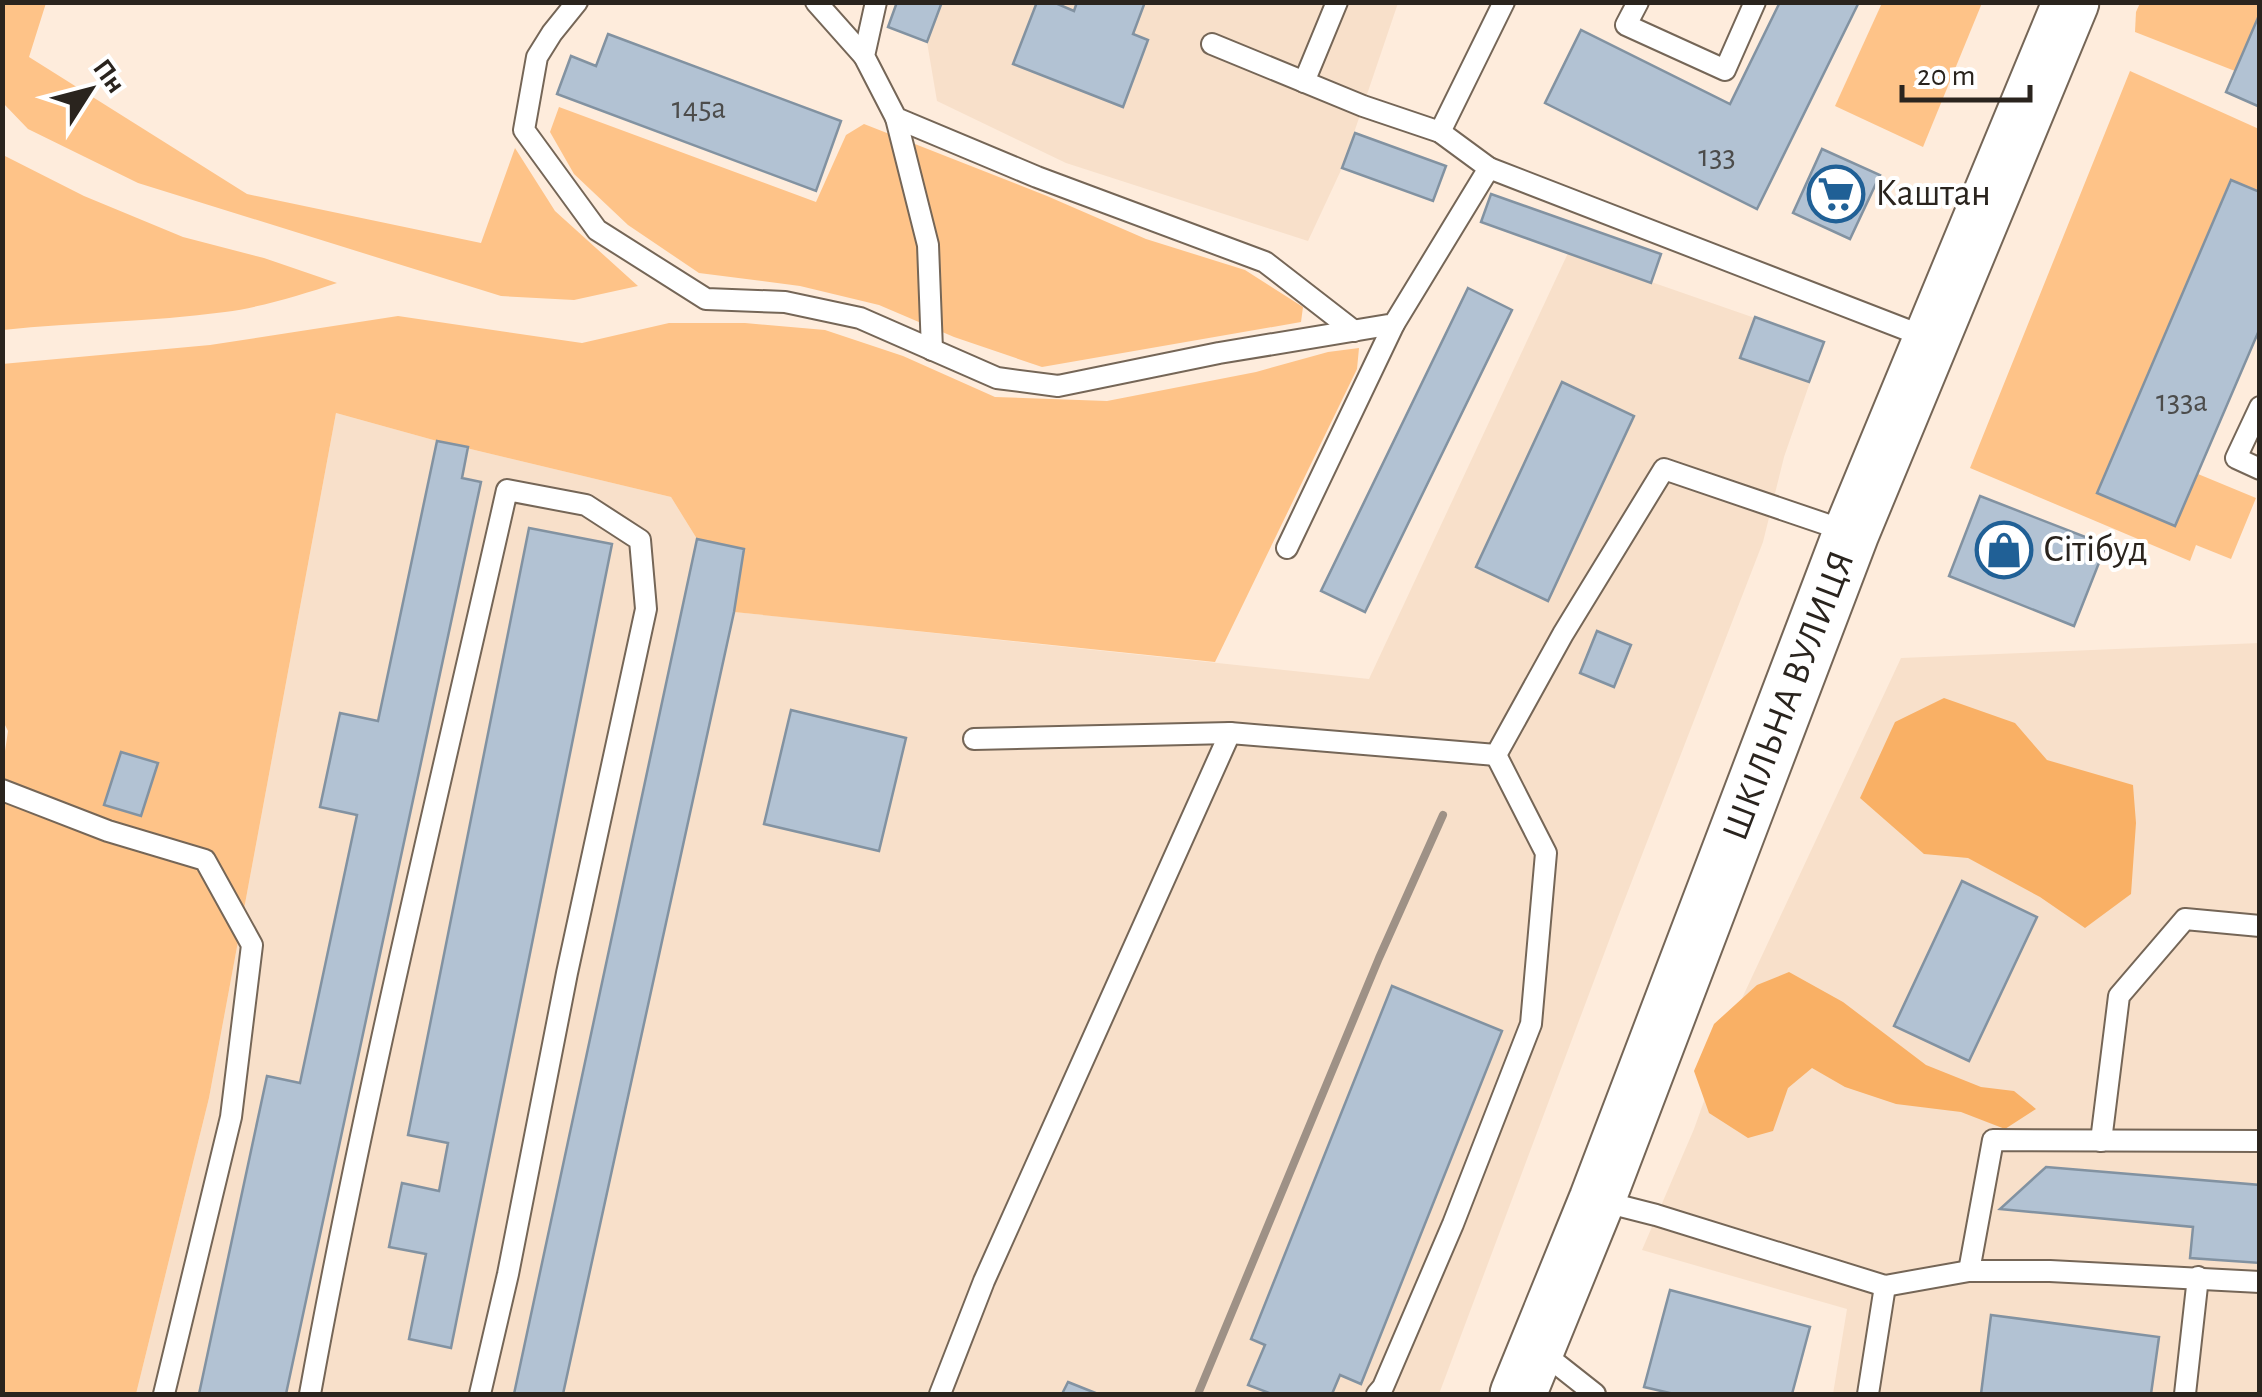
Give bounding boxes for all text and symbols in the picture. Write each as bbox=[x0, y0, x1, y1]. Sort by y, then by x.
north arrow bbox=[40, 40, 140, 140]
scale bar bbox=[1902, 40, 2030, 102]
text: Пн bbox=[87, 54, 130, 99]
text: 20 m bbox=[1917, 61, 1975, 91]
house number: 145а bbox=[672, 92, 726, 124]
house number: 133 bbox=[1698, 140, 1736, 172]
supermarket icon: Каштан bbox=[1806, 164, 1866, 224]
place label: Каштан bbox=[1875, 175, 1991, 213]
house number: 133а bbox=[2156, 385, 2208, 417]
shop icon: Сітібуд bbox=[1974, 520, 2034, 580]
place label: Сітібуд bbox=[2043, 531, 2148, 569]
street label: ШКІЛЬНА ВУЛИЦЯ bbox=[1716, 546, 1862, 846]

